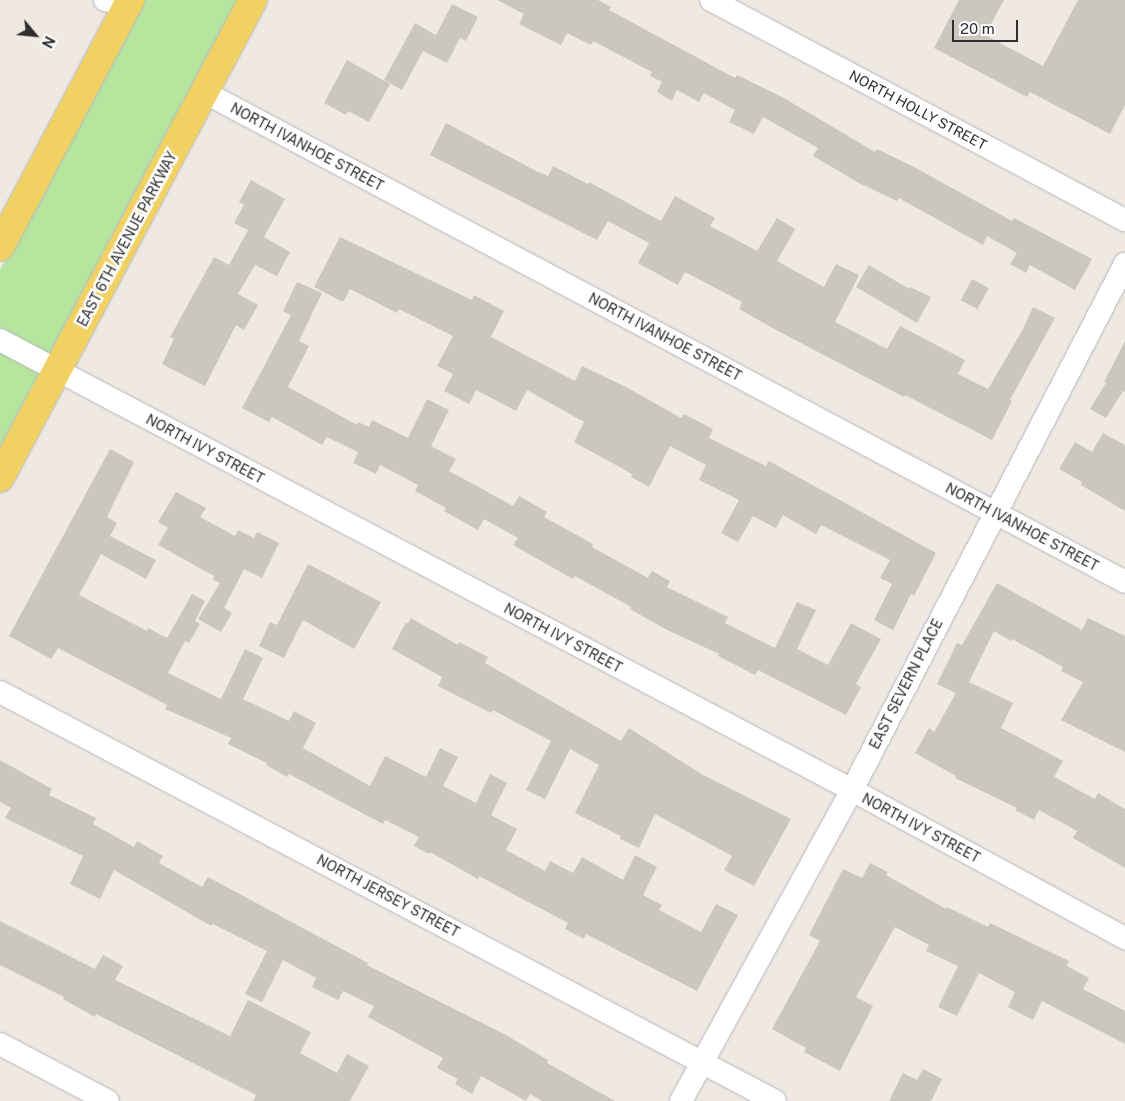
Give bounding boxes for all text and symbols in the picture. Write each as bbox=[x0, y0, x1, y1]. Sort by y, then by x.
north arrow bbox=[10, 10, 60, 60]
scale bar bbox=[955, 10, 1021, 42]
text: 20 m bbox=[960, 20, 995, 37]
text: N bbox=[39, 33, 58, 51]
street label: NORTH HOLLY STREET bbox=[846, 67, 990, 153]
street label: NORTH IVANHOE STREET bbox=[228, 99, 386, 195]
street label: EAST 6TH AVENUE PARKWAY bbox=[74, 149, 180, 329]
street label: NORTH IVANHOE STREET bbox=[586, 289, 744, 385]
street label: NORTH IVY STREET bbox=[143, 411, 267, 487]
street label: NORTH IVANHOE STREET bbox=[943, 479, 1101, 575]
street label: NORTH IVY STREET bbox=[501, 600, 625, 676]
street label: EAST SEVERN PLACE bbox=[866, 616, 946, 752]
street label: NORTH IVY STREET bbox=[859, 790, 983, 866]
street label: NORTH JERSEY STREET bbox=[314, 851, 462, 941]

